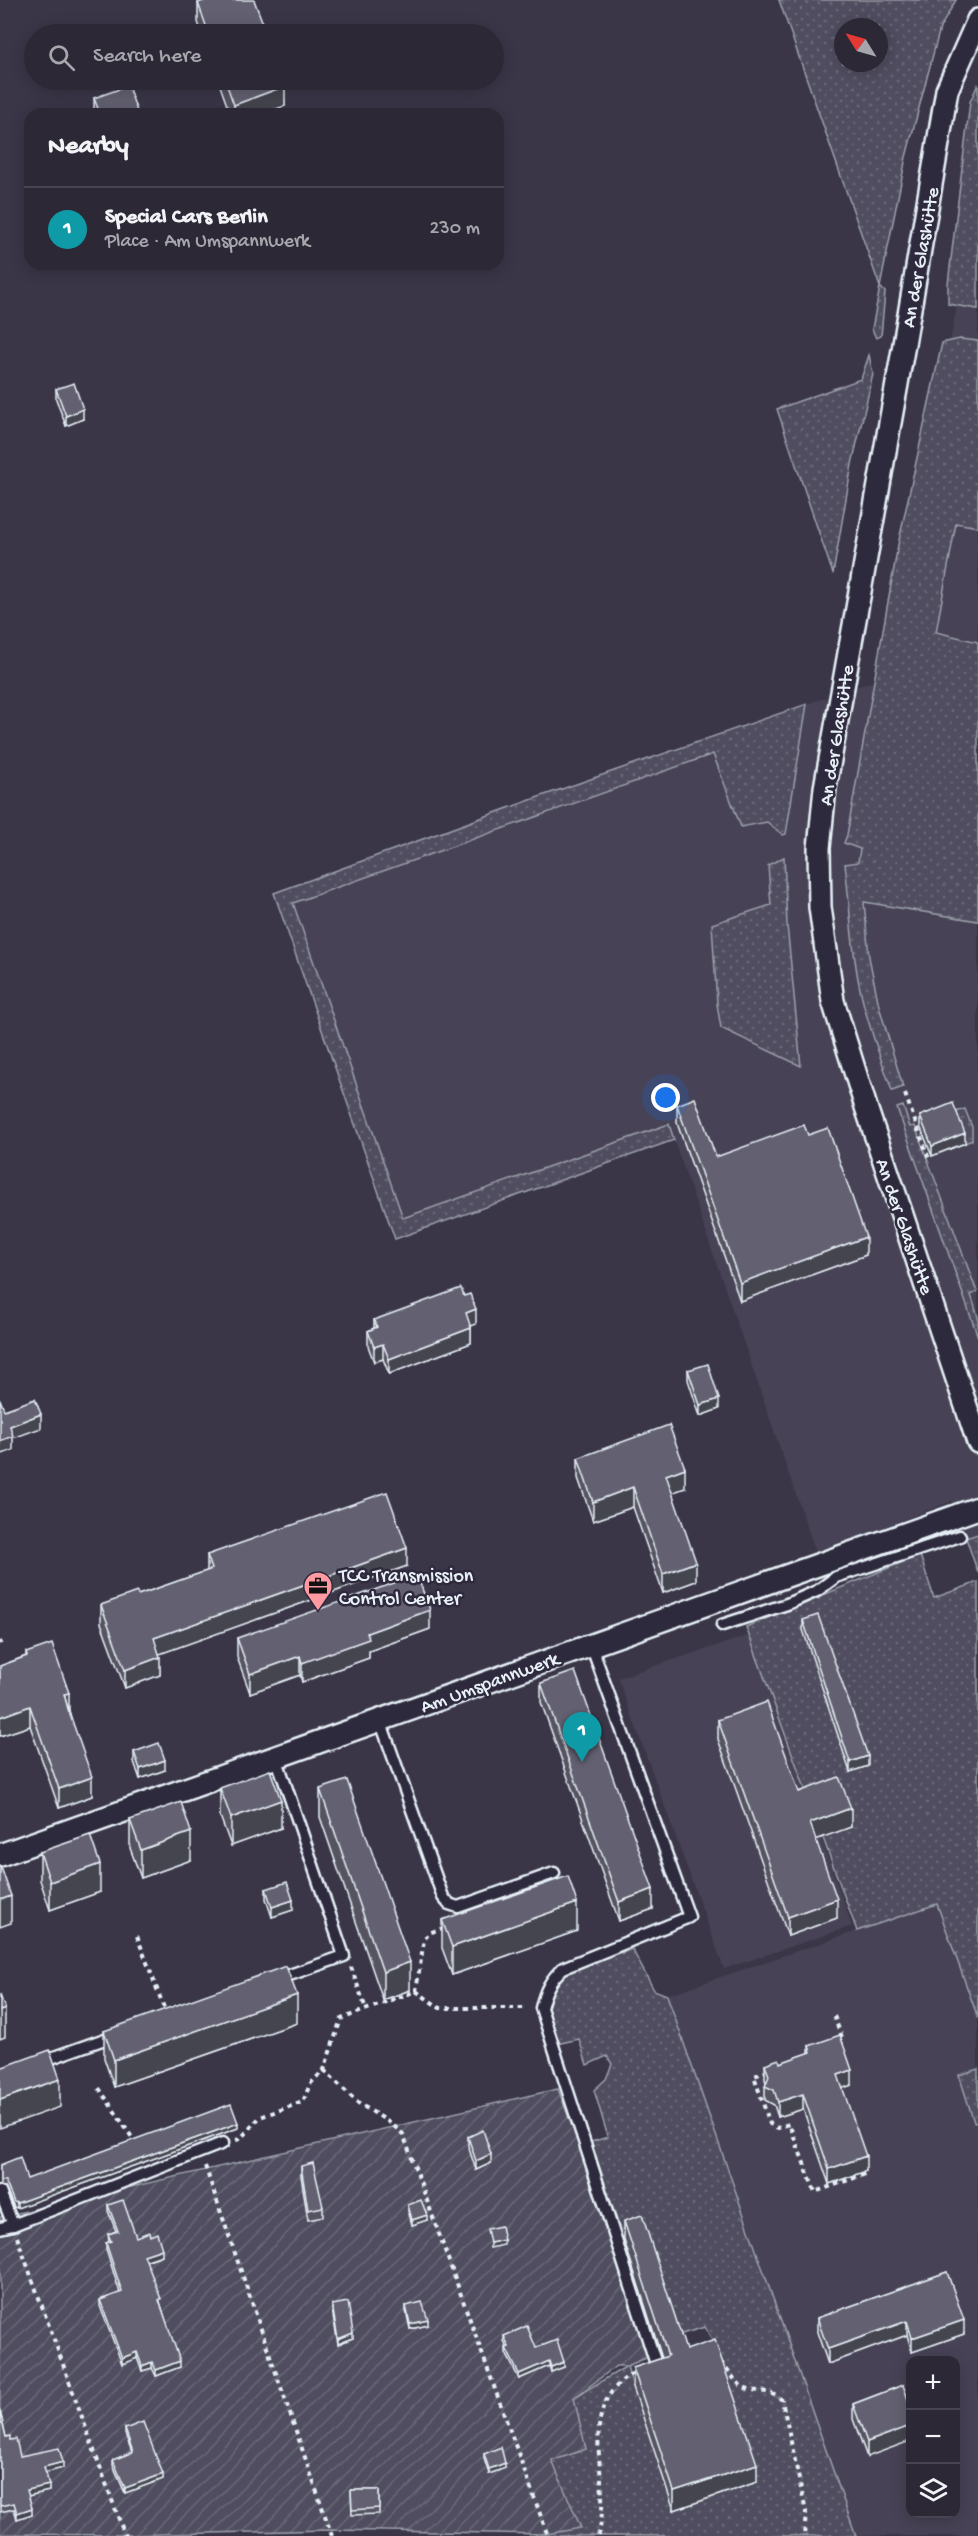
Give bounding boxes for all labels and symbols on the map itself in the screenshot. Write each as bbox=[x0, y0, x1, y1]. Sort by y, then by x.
north arrow bbox=[834, 18, 888, 72]
street label: An der Glashütte bbox=[899, 185, 946, 330]
street label: An der Glashütte bbox=[816, 663, 861, 808]
your location bbox=[651, 1083, 680, 1112]
street label: An der Glashütte bbox=[869, 1156, 937, 1299]
place label: TCC Transmission Control Center bbox=[338, 1566, 474, 1612]
office icon: TCC Transmission Control Center bbox=[302, 1570, 334, 1612]
street label: Am Umspannwerk bbox=[418, 1648, 564, 1720]
pin: 1 bbox=[562, 1712, 602, 1762]

